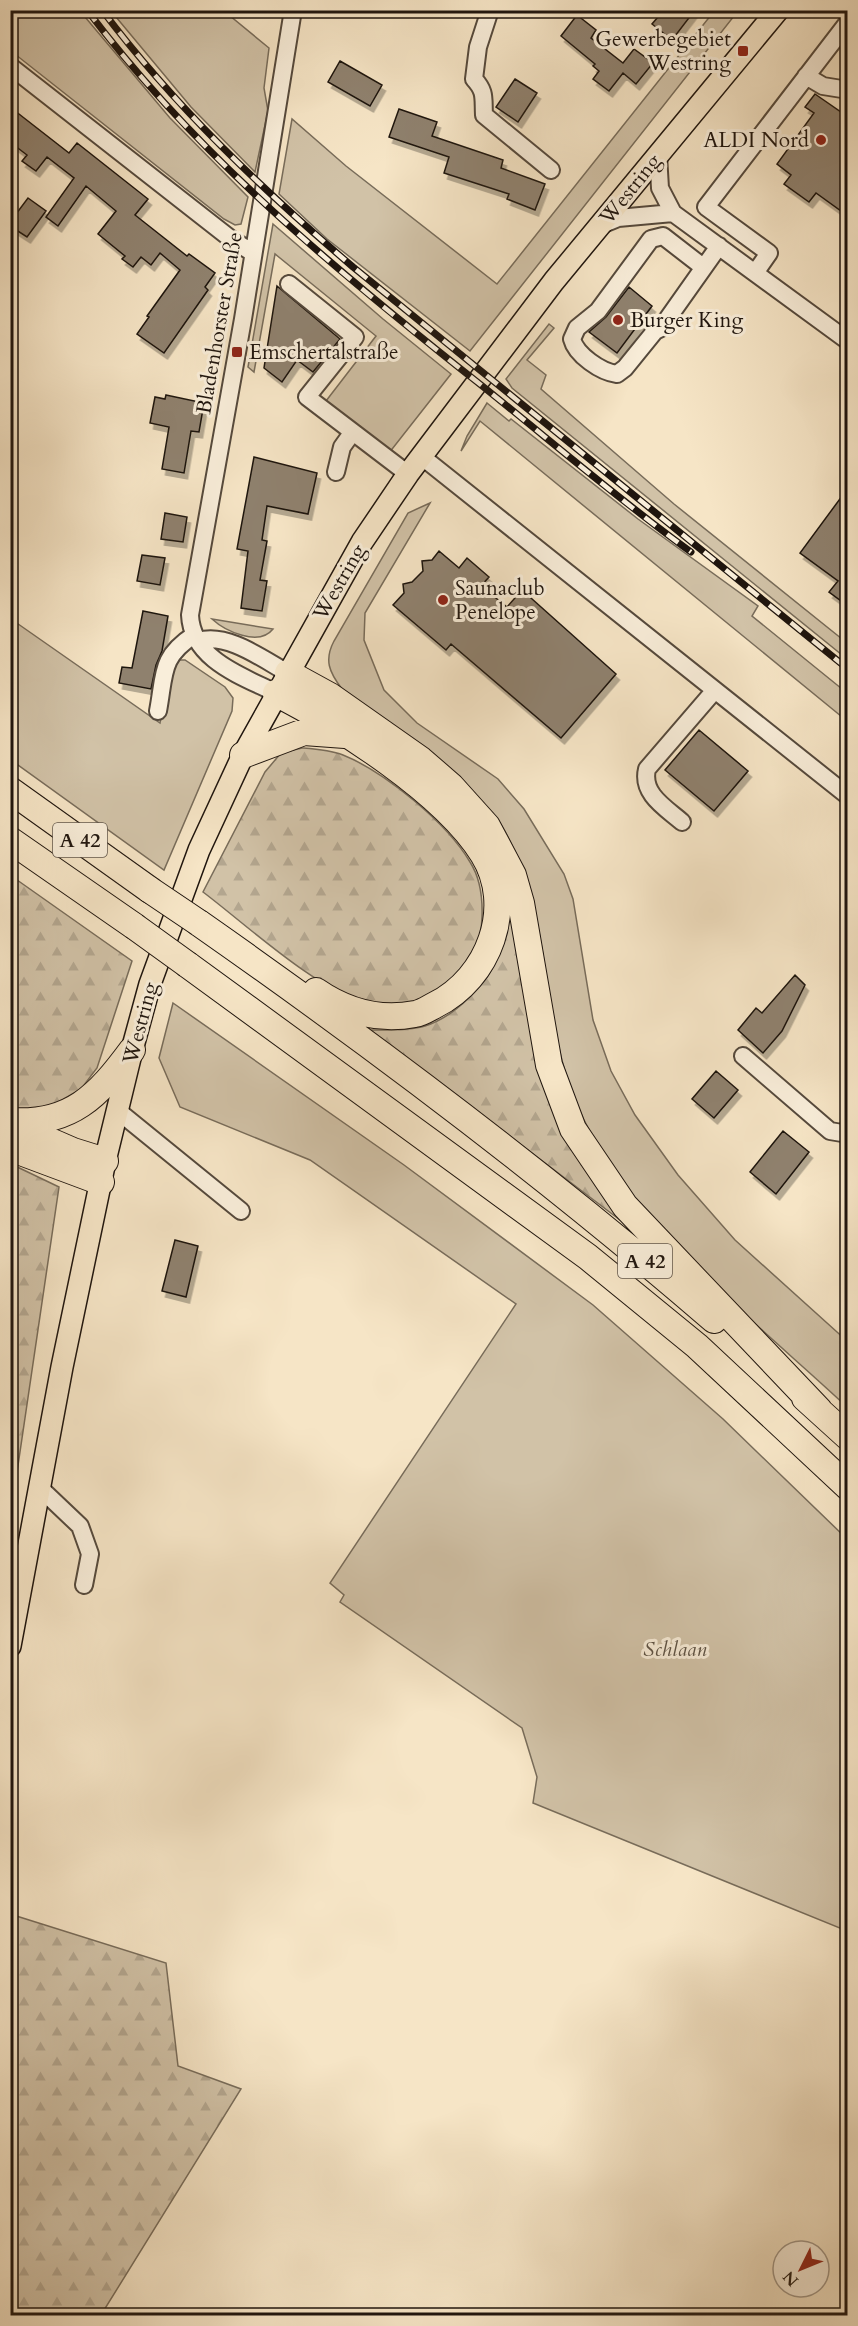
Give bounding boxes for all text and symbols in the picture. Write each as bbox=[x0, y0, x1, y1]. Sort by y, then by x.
place label: Gewerbegebiet Westring bbox=[595, 25, 731, 78]
marker: Gewerbegebiet Westring bbox=[736, 44, 750, 58]
place label: ALDI Nord bbox=[703, 126, 809, 155]
marker: ALDI Nord bbox=[814, 133, 828, 147]
street label: Westring bbox=[592, 148, 668, 232]
street label: Bladenhorster Straße bbox=[189, 230, 250, 416]
place label: Burger King bbox=[630, 306, 744, 335]
marker: Burger King bbox=[611, 313, 625, 327]
place label: Emschertalstraße bbox=[249, 338, 399, 367]
marker: Emschertalstraße bbox=[230, 345, 244, 359]
street label: Westring bbox=[305, 539, 373, 627]
place label: Saunaclub Penelope bbox=[455, 574, 545, 627]
marker: Saunaclub Penelope bbox=[436, 593, 450, 607]
road number: A 42 bbox=[53, 823, 107, 857]
street label: Westring bbox=[115, 979, 165, 1068]
road number: A 42 bbox=[618, 1244, 672, 1278]
park label: Schlaan bbox=[643, 1635, 707, 1664]
north arrow bbox=[771, 2239, 831, 2299]
text: N bbox=[778, 2266, 804, 2291]

